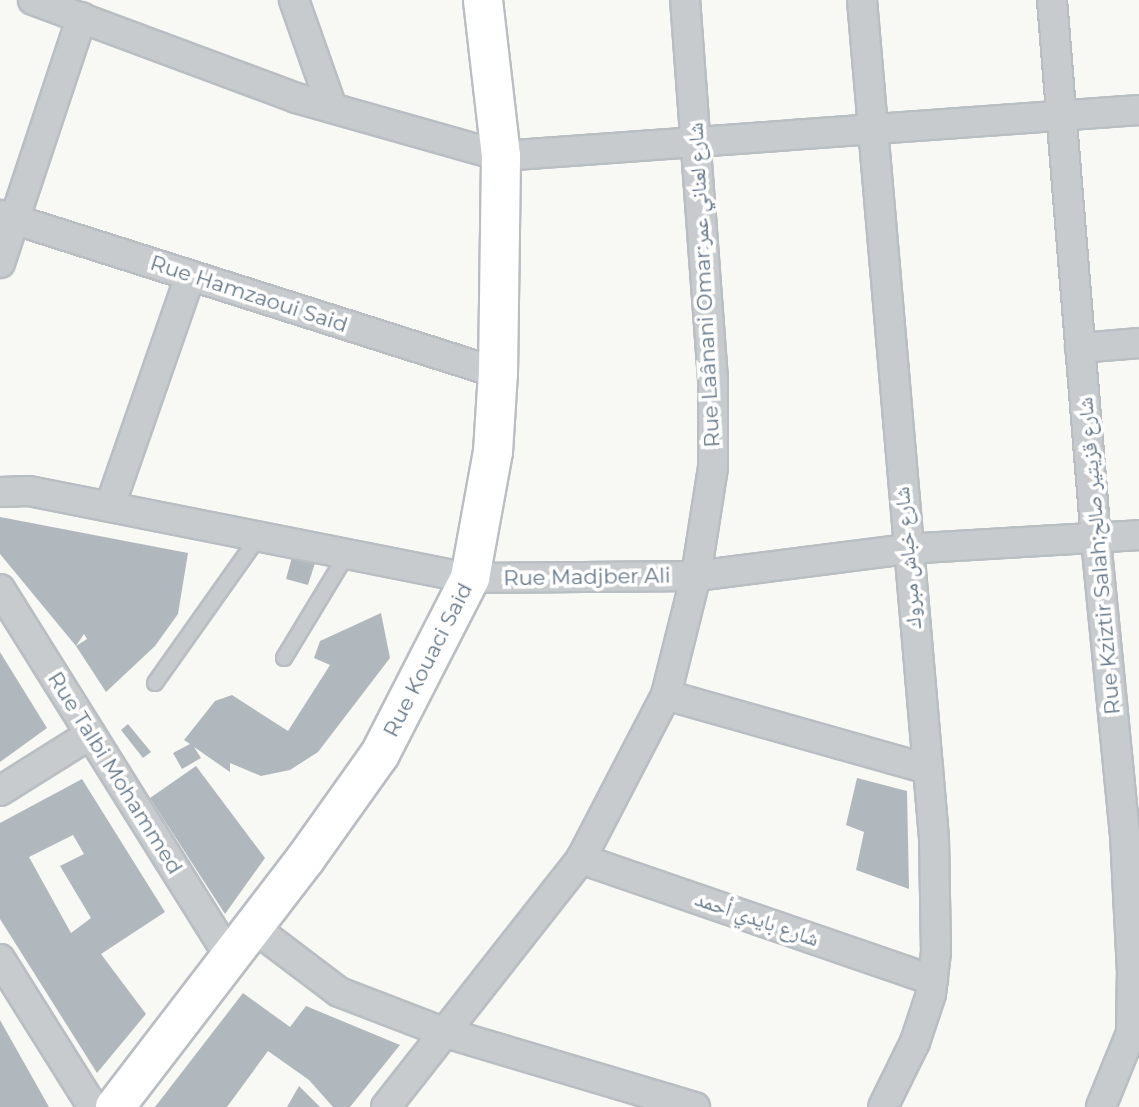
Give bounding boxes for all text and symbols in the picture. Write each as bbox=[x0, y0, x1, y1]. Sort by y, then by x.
street label: Rue Laânani Omar;شارع لعناني عمر bbox=[683, 122, 725, 448]
street label: Rue Hamzaoui Said bbox=[147, 250, 351, 338]
street label: Rue Kziztir Salah;شارع قزيتير صالح bbox=[1073, 396, 1125, 716]
street label: شارع خباش مبروك bbox=[889, 486, 927, 630]
street label: Rue Madjber Ali bbox=[503, 563, 671, 591]
street label: Rue Kouaci Said bbox=[378, 579, 478, 741]
street label: Rue Talbi Mohammed bbox=[42, 667, 188, 879]
street label: شارع بايدي أحمد bbox=[692, 886, 822, 952]

